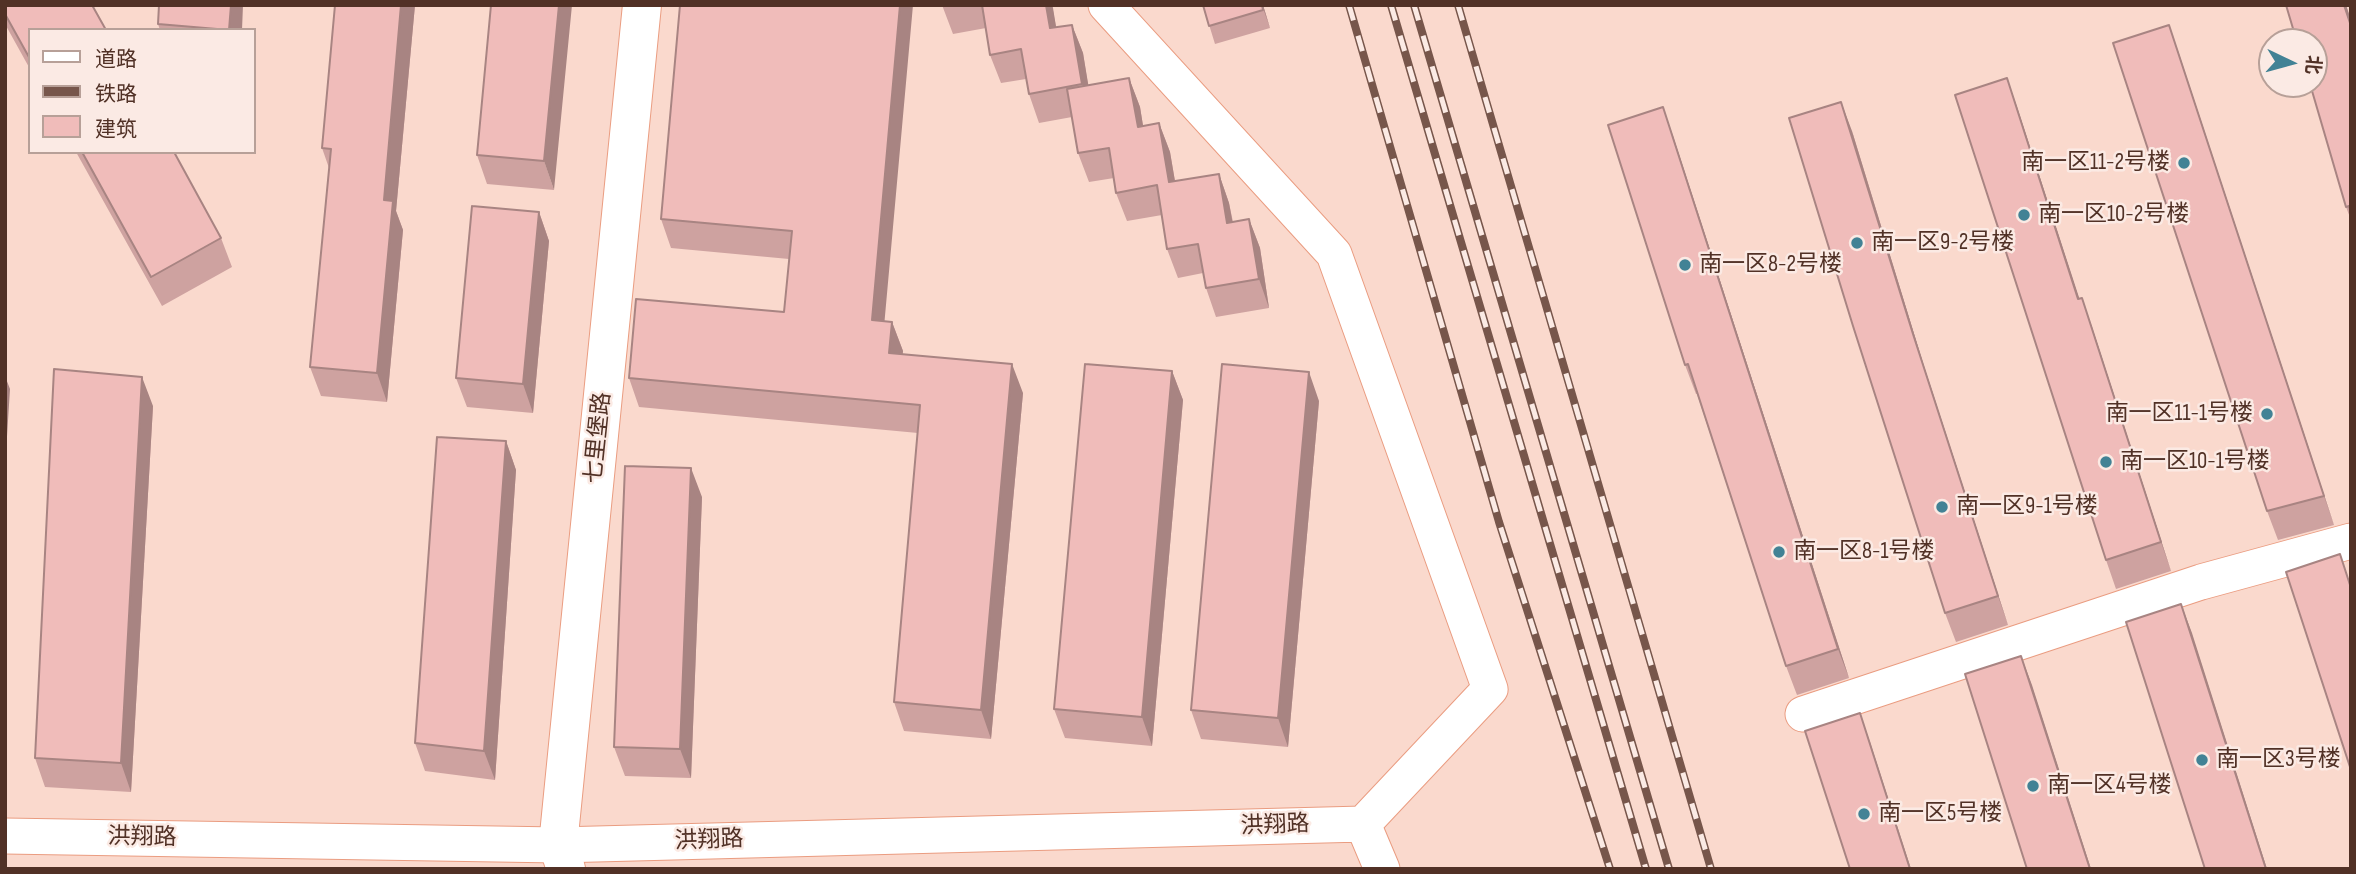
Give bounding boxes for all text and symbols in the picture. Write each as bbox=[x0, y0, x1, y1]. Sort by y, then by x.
legend bbox=[28, 28, 256, 154]
north arrow bbox=[2258, 28, 2328, 98]
text: 道路 bbox=[95, 47, 137, 72]
text: 北 bbox=[2300, 54, 2325, 75]
text: 铁路 bbox=[95, 82, 137, 107]
text: 建筑 bbox=[95, 117, 137, 142]
place label: 南一区11-2号楼 bbox=[2021, 149, 2170, 177]
marker: 南一区11-2号楼 bbox=[2176, 155, 2192, 171]
place label: 南一区10-2号楼 bbox=[2038, 201, 2189, 229]
marker: 南一区10-2号楼 bbox=[2016, 207, 2032, 223]
place label: 南一区9-2号楼 bbox=[1871, 229, 2014, 257]
marker: 南一区9-2号楼 bbox=[1849, 235, 1865, 251]
place label: 南一区8-2号楼 bbox=[1699, 251, 1842, 279]
marker: 南一区8-2号楼 bbox=[1677, 257, 1693, 273]
street label: 七里堡路 bbox=[580, 391, 618, 485]
place label: 南一区11-1号楼 bbox=[2105, 400, 2253, 428]
marker: 南一区11-1号楼 bbox=[2259, 406, 2275, 422]
place label: 南一区10-1号楼 bbox=[2120, 448, 2270, 476]
marker: 南一区10-1号楼 bbox=[2098, 454, 2114, 470]
place label: 南一区9-1号楼 bbox=[1956, 493, 2098, 521]
marker: 南一区9-1号楼 bbox=[1934, 499, 1950, 515]
place label: 南一区8-1号楼 bbox=[1793, 538, 1935, 566]
marker: 南一区8-1号楼 bbox=[1771, 544, 1787, 560]
place label: 南一区3号楼 bbox=[2216, 746, 2341, 774]
marker: 南一区3号楼 bbox=[2194, 752, 2210, 768]
place label: 南一区4号楼 bbox=[2047, 772, 2172, 800]
marker: 南一区4号楼 bbox=[2025, 778, 2041, 794]
place label: 南一区5号楼 bbox=[1878, 800, 2002, 828]
marker: 南一区5号楼 bbox=[1856, 806, 1872, 822]
street label: 洪翔路 bbox=[1240, 811, 1310, 841]
street label: 洪翔路 bbox=[107, 824, 177, 852]
street label: 洪翔路 bbox=[674, 826, 744, 856]

